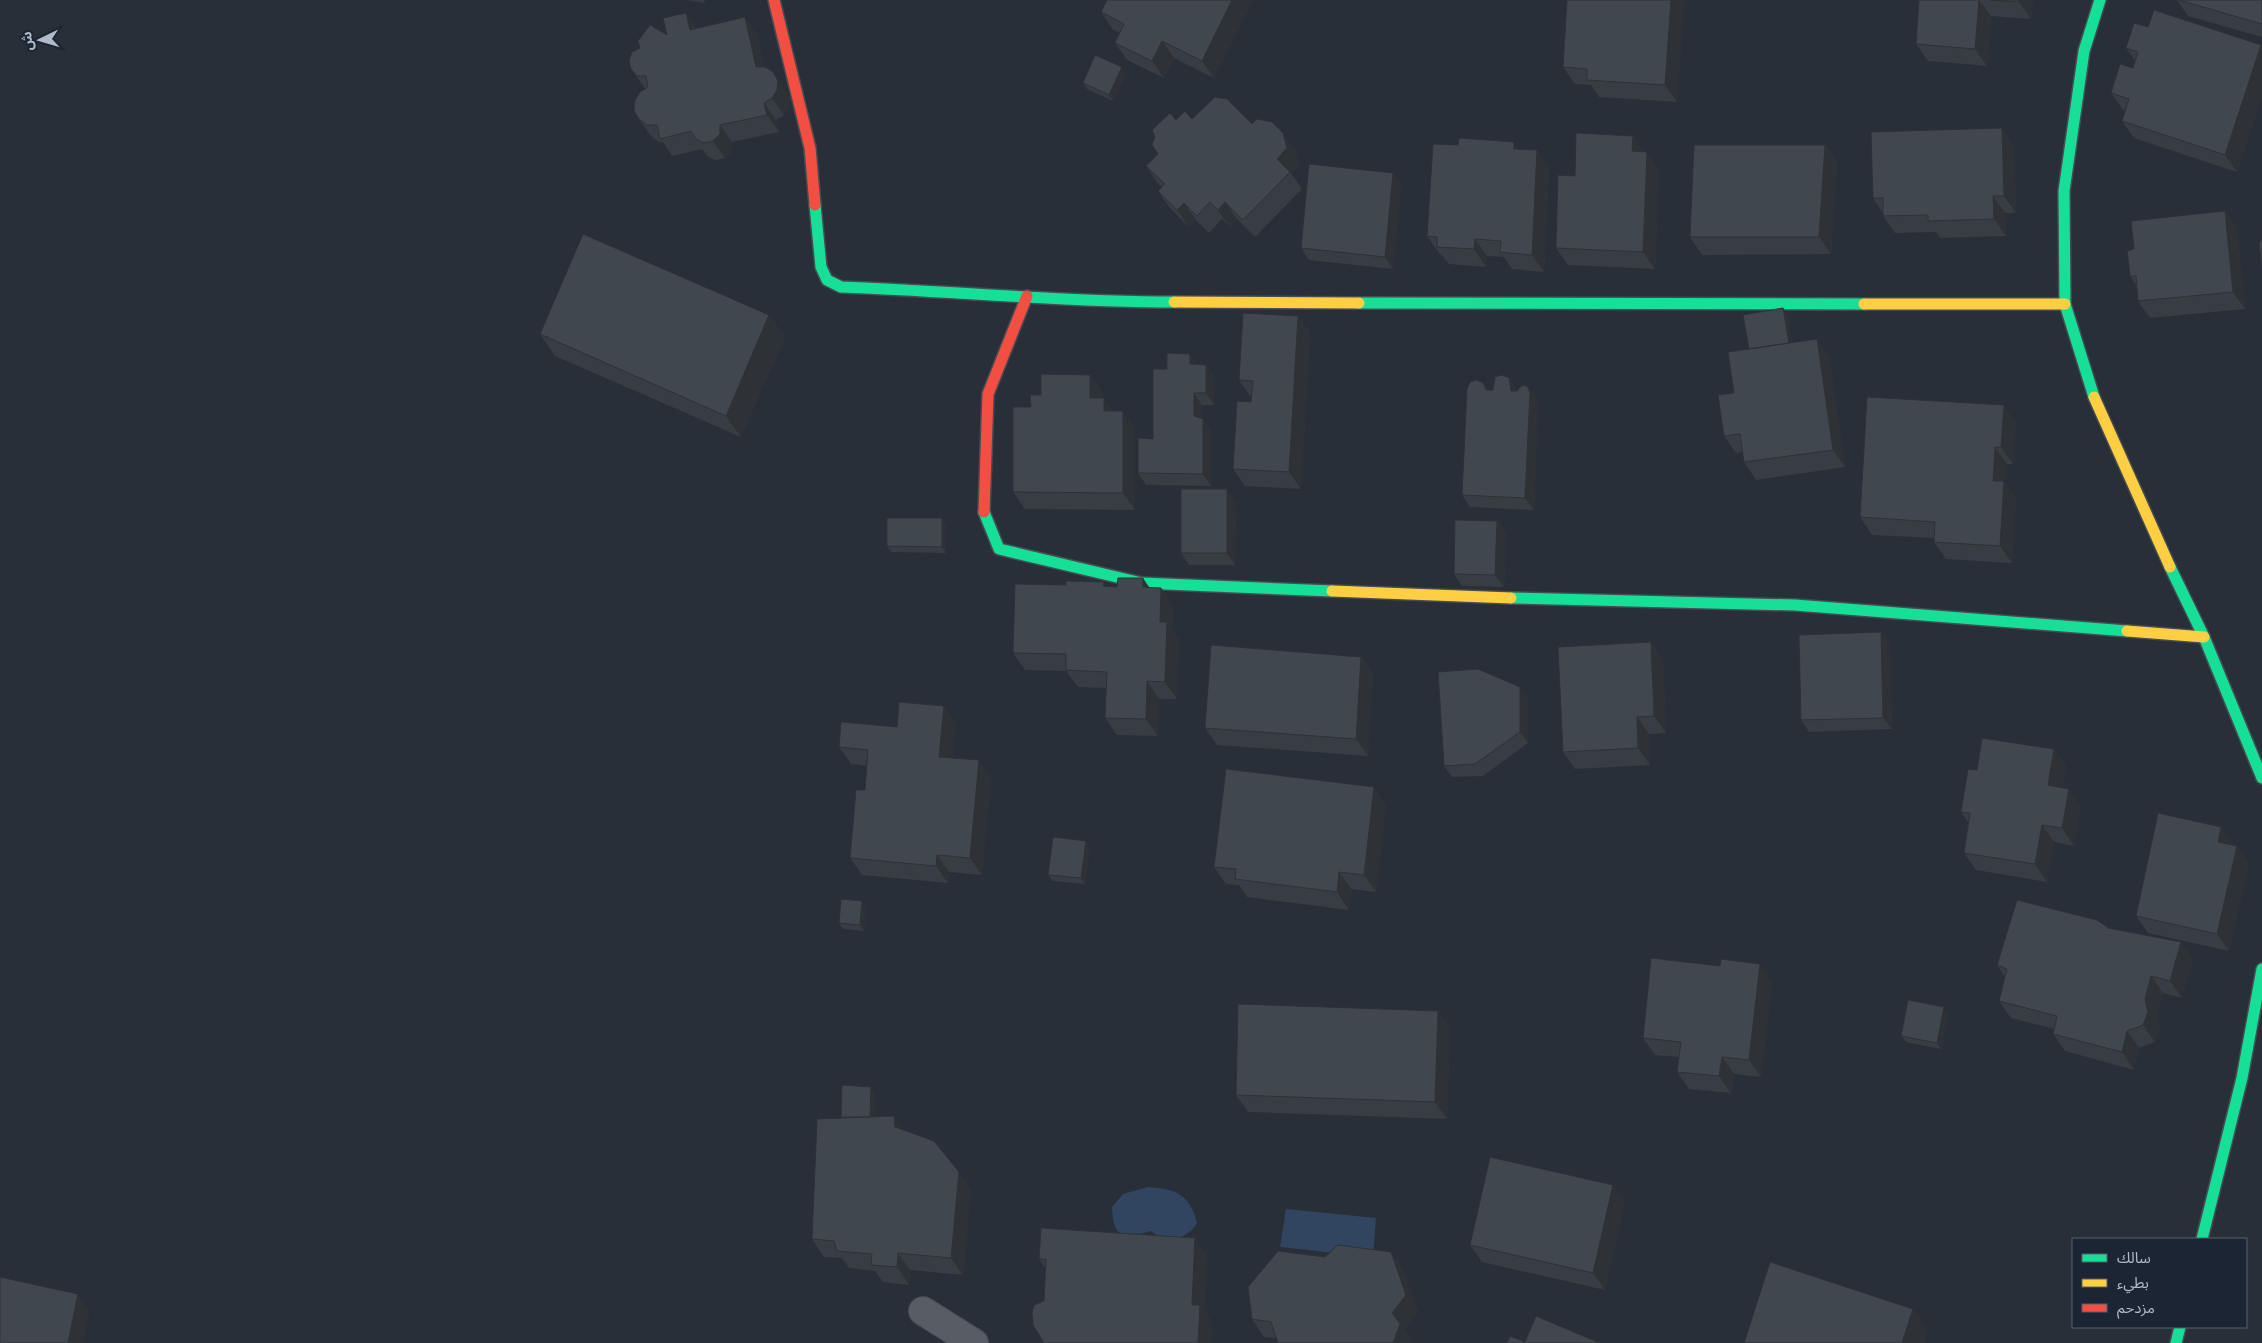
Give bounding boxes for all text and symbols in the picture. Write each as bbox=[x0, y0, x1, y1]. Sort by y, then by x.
north arrow bbox=[15, 15, 65, 65]
text: ش bbox=[18, 31, 36, 51]
legend bbox=[2072, 1238, 2247, 1328]
text: سالك bbox=[2117, 1249, 2151, 1266]
text: بطيء bbox=[2117, 1274, 2149, 1294]
text: مزدحم bbox=[2117, 1299, 2155, 1319]

